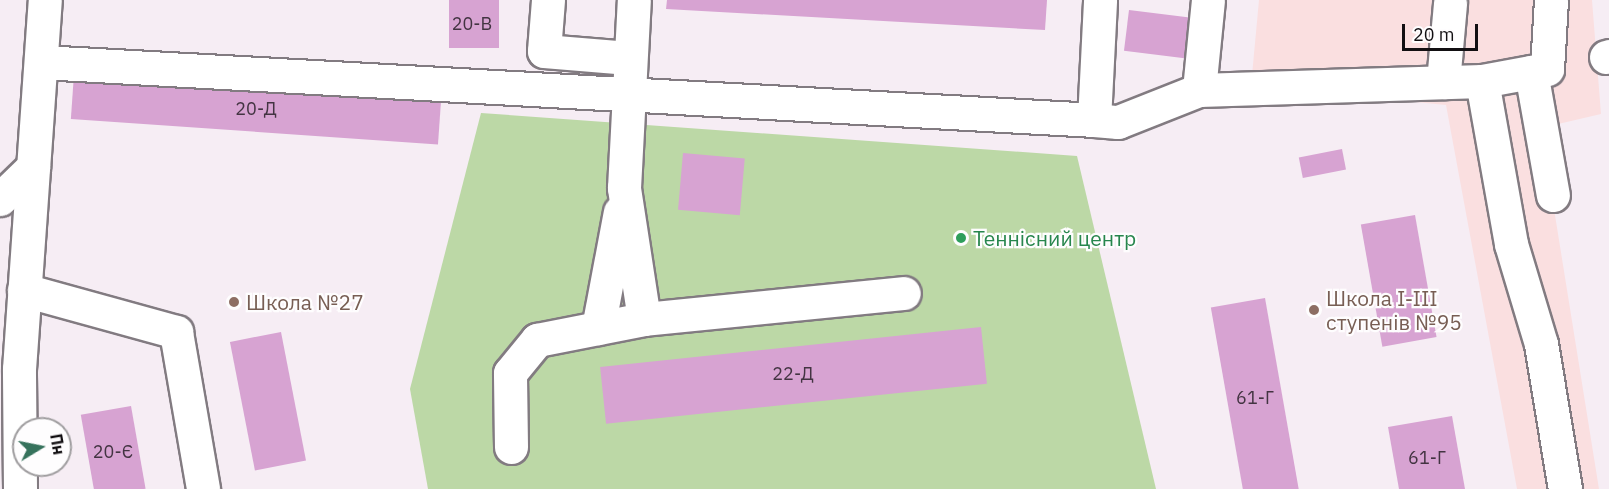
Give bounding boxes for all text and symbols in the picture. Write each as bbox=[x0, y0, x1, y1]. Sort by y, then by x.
scale bar bbox=[1405, 12, 1482, 50]
house number: 20-В bbox=[452, 13, 492, 35]
text: 20 m bbox=[1413, 23, 1455, 46]
house number: 20-Д bbox=[235, 98, 277, 120]
place label: Теннісний центр bbox=[973, 225, 1136, 251]
marker: Теннісний центр bbox=[954, 231, 968, 245]
place label: Школа І-ІІІ ступенів №95 bbox=[1326, 285, 1462, 335]
place label: Школа №27 bbox=[246, 289, 364, 315]
marker: Школа №27 bbox=[227, 295, 241, 309]
marker: Школа І-ІІІ ступенів №95 bbox=[1307, 303, 1321, 317]
house number: 22-Д bbox=[772, 363, 814, 385]
house number: 61-Г bbox=[1236, 387, 1274, 409]
north arrow bbox=[12, 417, 72, 477]
text: Пн bbox=[46, 432, 69, 456]
house number: 20-Є bbox=[93, 441, 133, 463]
house number: 61-Г bbox=[1408, 447, 1446, 469]

